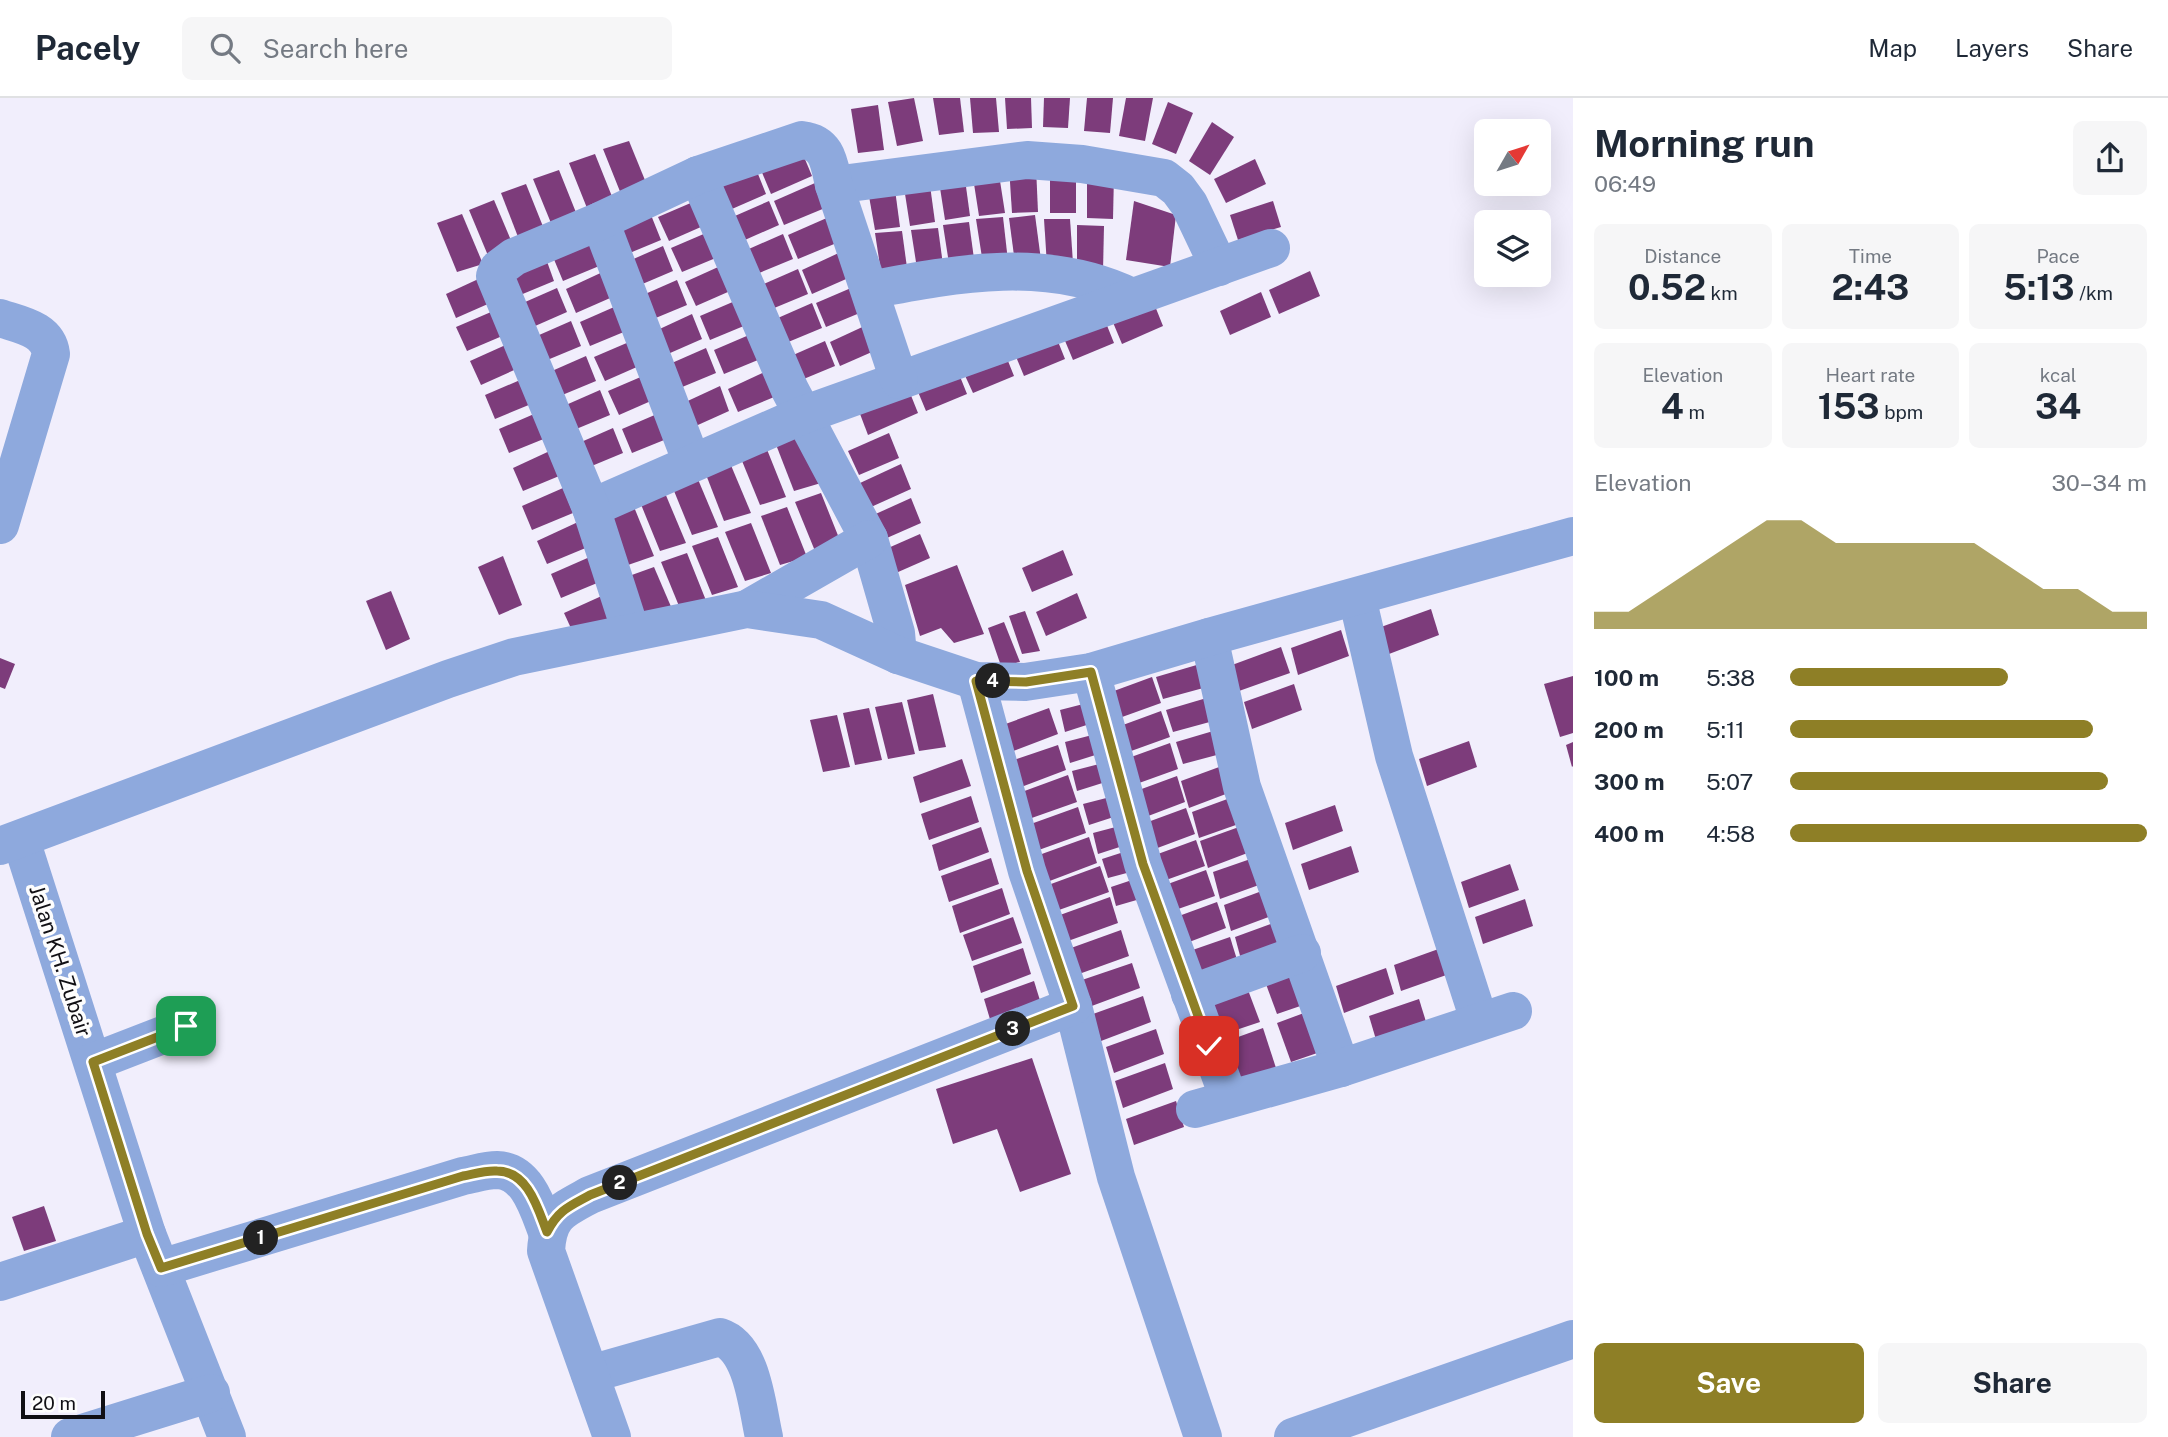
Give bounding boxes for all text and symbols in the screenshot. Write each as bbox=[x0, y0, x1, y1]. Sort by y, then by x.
search box bbox=[182, 17, 672, 80]
text: Pacely bbox=[35, 29, 140, 67]
icon: search bbox=[206, 29, 244, 67]
text: Search here bbox=[262, 33, 408, 64]
text: Map bbox=[1868, 34, 1917, 62]
text: Layers bbox=[1955, 34, 2029, 62]
text: Share bbox=[2067, 34, 2133, 62]
north arrow bbox=[1474, 119, 1550, 196]
map controls bbox=[1474, 119, 1551, 287]
text: Morning run bbox=[1594, 121, 1815, 166]
button: share bbox=[2073, 121, 2147, 195]
text: 06:49 bbox=[1594, 170, 1656, 197]
button: layers bbox=[1474, 210, 1551, 287]
text: Distance bbox=[1644, 245, 1721, 267]
text: Time bbox=[1849, 245, 1892, 267]
text: Pace bbox=[2036, 245, 2080, 267]
text: 0.52 bbox=[1628, 267, 1706, 308]
text: 2:43 bbox=[1832, 267, 1909, 308]
text: 5:13 bbox=[2003, 267, 2075, 308]
text: km bbox=[1706, 282, 1738, 304]
text: /km bbox=[2075, 282, 2113, 304]
text: Elevation bbox=[1643, 364, 1723, 386]
text: Heart rate bbox=[1826, 364, 1915, 386]
text: kcal bbox=[2040, 364, 2077, 386]
text: 4 bbox=[1661, 386, 1684, 427]
text: 153 bbox=[1818, 386, 1880, 427]
text: 34 bbox=[2035, 386, 2081, 427]
text: m bbox=[1684, 401, 1705, 423]
text: bpm bbox=[1880, 401, 1923, 423]
text: Elevation bbox=[1594, 469, 1692, 496]
text: 30–34 m bbox=[2051, 469, 2147, 496]
pin: 4 bbox=[976, 664, 1010, 698]
text: 100 m bbox=[1594, 664, 1659, 691]
text: 5:38 bbox=[1706, 664, 1755, 691]
text: 4 bbox=[986, 669, 999, 691]
text: 200 m bbox=[1594, 716, 1664, 743]
text: 5:11 bbox=[1706, 716, 1745, 743]
text: 300 m bbox=[1594, 768, 1665, 795]
text: 5:07 bbox=[1706, 768, 1753, 795]
text: 400 m bbox=[1594, 820, 1664, 847]
text: 4:58 bbox=[1706, 820, 1755, 847]
street label: Jalan KH. Zubair bbox=[24, 882, 97, 1040]
pin bbox=[156, 996, 216, 1056]
icon: arrive bbox=[167, 1007, 205, 1045]
pin: 3 bbox=[996, 1012, 1030, 1046]
pin bbox=[1179, 1016, 1239, 1076]
text: 3 bbox=[1006, 1017, 1019, 1039]
icon: check bbox=[1190, 1027, 1228, 1065]
pin: 2 bbox=[602, 1166, 638, 1200]
text: 2 bbox=[613, 1171, 626, 1193]
pin: 1 bbox=[244, 1220, 278, 1256]
text: 1 bbox=[256, 1226, 265, 1248]
button: Save bbox=[1594, 1343, 1864, 1423]
button: Share bbox=[1878, 1343, 2147, 1423]
scale bar bbox=[21, 1388, 105, 1420]
text: 20 m bbox=[32, 1392, 76, 1414]

